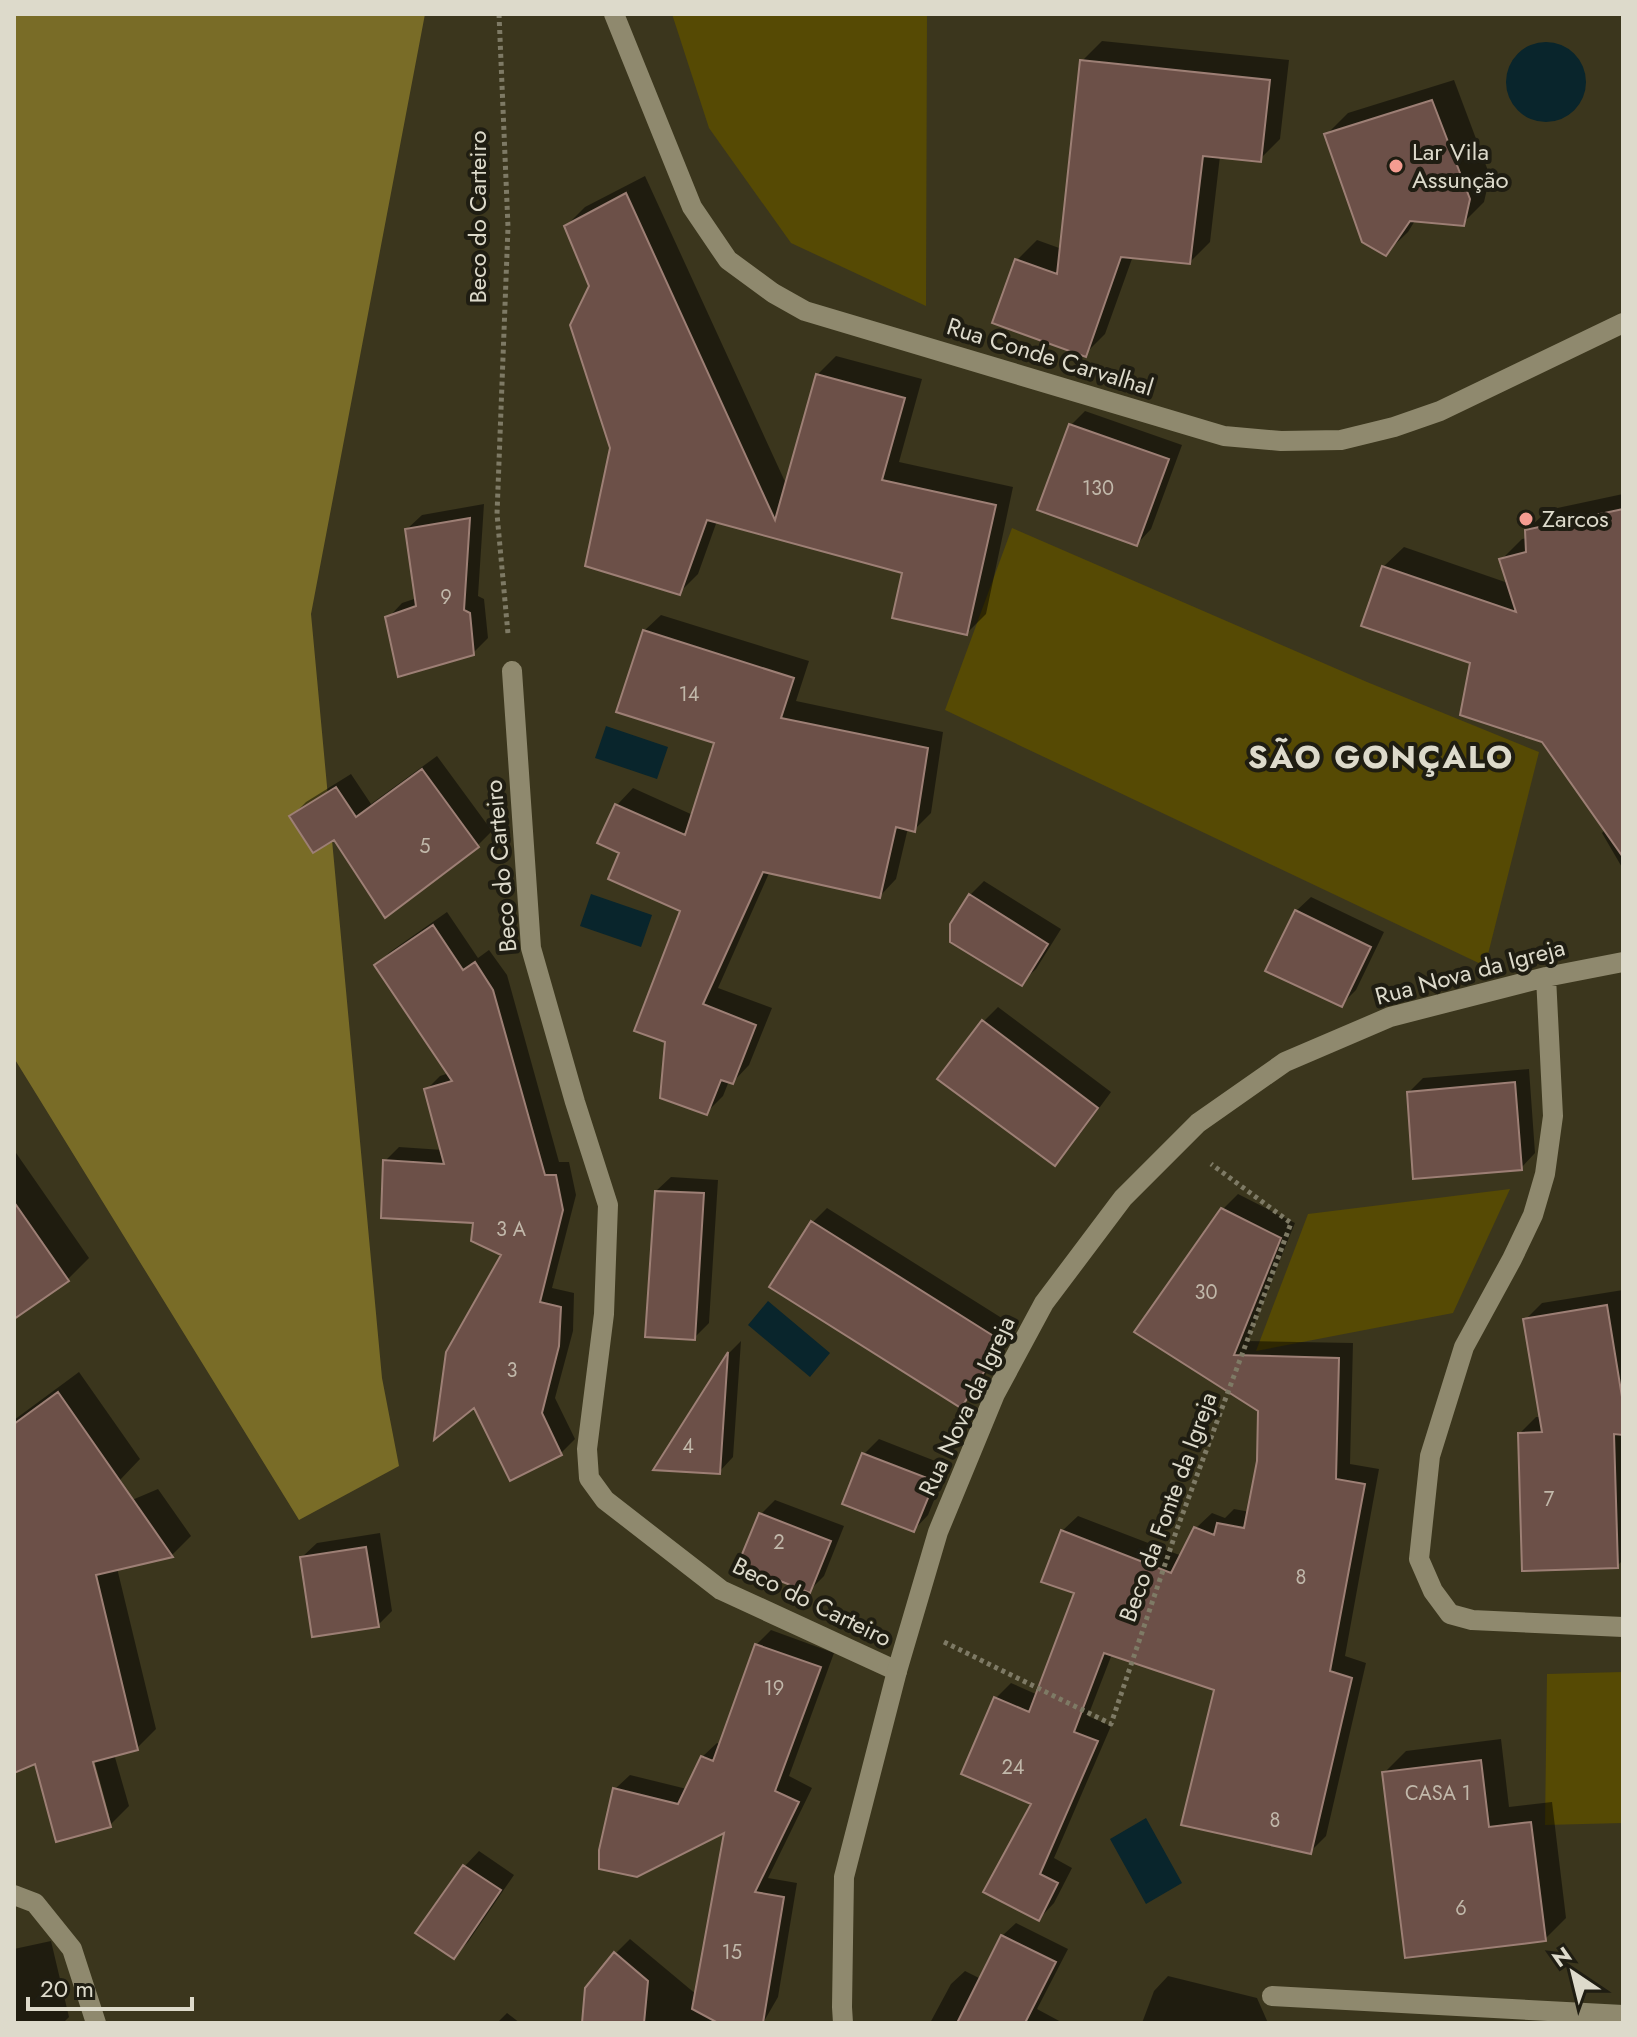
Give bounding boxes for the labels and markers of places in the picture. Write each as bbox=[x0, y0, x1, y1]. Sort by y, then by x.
place label: Lar Vila Assunção bbox=[1412, 134, 1509, 197]
marker: Lar Vila Assunção bbox=[1387, 157, 1405, 175]
place label: Zarcos bbox=[1542, 501, 1609, 536]
marker: Zarcos bbox=[1517, 510, 1535, 528]

